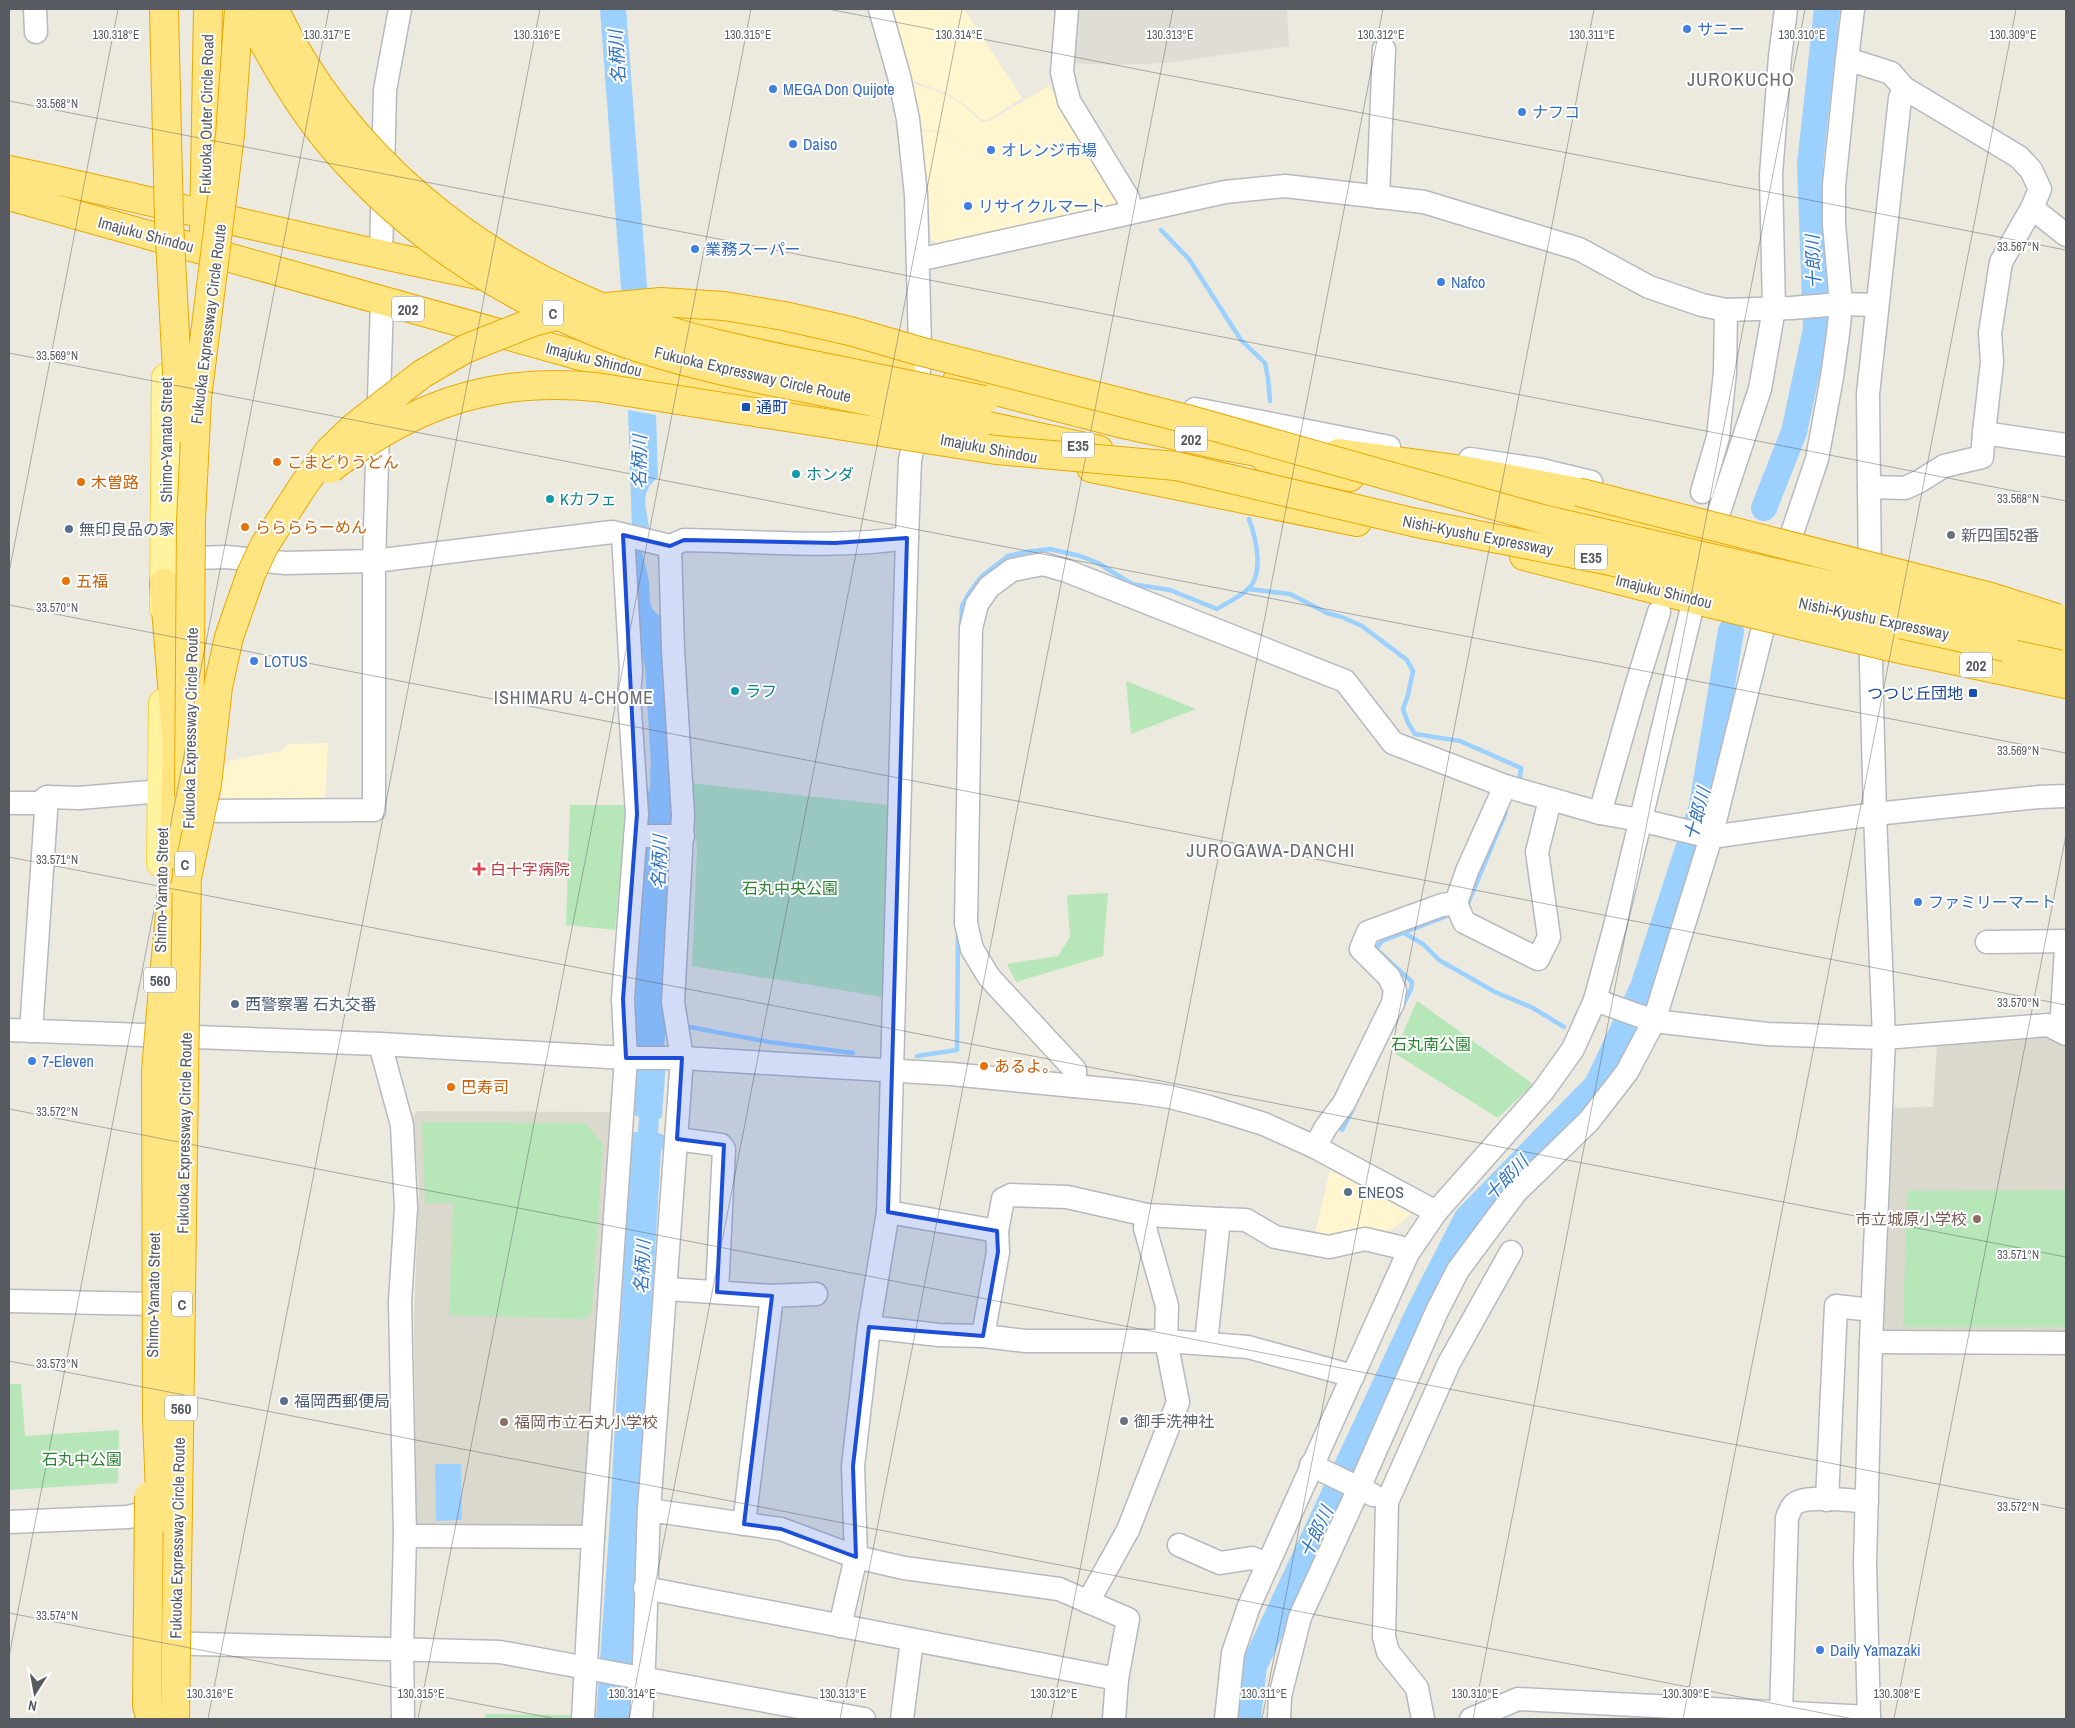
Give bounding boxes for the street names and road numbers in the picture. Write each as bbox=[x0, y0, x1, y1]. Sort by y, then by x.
street label: Fukuoka Outer Circle Road bbox=[194, 34, 218, 194]
street label: Imajuku Shindou bbox=[96, 211, 196, 257]
street label: Fukuoka Expressway Circle Route bbox=[185, 223, 231, 425]
road number: 202 bbox=[392, 296, 424, 322]
road number: C bbox=[543, 300, 563, 326]
street label: Imajuku Shindou bbox=[544, 336, 644, 382]
street label: Fukuoka Expressway Circle Route bbox=[652, 341, 854, 407]
street label: Shimo-Yamato Street bbox=[155, 377, 177, 503]
road number: 202 bbox=[1175, 426, 1207, 452]
street label: Imajuku Shindou bbox=[939, 428, 1039, 468]
road number: E35 bbox=[1062, 432, 1094, 458]
street label: Nishi-Kyushu Expressway bbox=[1401, 510, 1556, 560]
road number: E35 bbox=[1575, 544, 1607, 570]
street label: Imajuku Shindou bbox=[1614, 568, 1714, 614]
street label: Nishi-Kyushu Expressway bbox=[1797, 591, 1952, 645]
street label: Fukuoka Expressway Circle Route bbox=[177, 627, 203, 829]
road number: 202 bbox=[1960, 652, 1992, 678]
street label: Shimo-Yamato Street bbox=[149, 827, 173, 953]
road number: C bbox=[175, 852, 195, 876]
road number: 560 bbox=[144, 968, 176, 992]
street label: Fukuoka Expressway Circle Route bbox=[171, 1032, 197, 1234]
street label: Shimo-Yamato Street bbox=[141, 1232, 165, 1358]
road number: C bbox=[172, 1292, 192, 1316]
road number: 560 bbox=[165, 1396, 197, 1420]
street label: Fukuoka Expressway Circle Route bbox=[164, 1437, 190, 1639]

